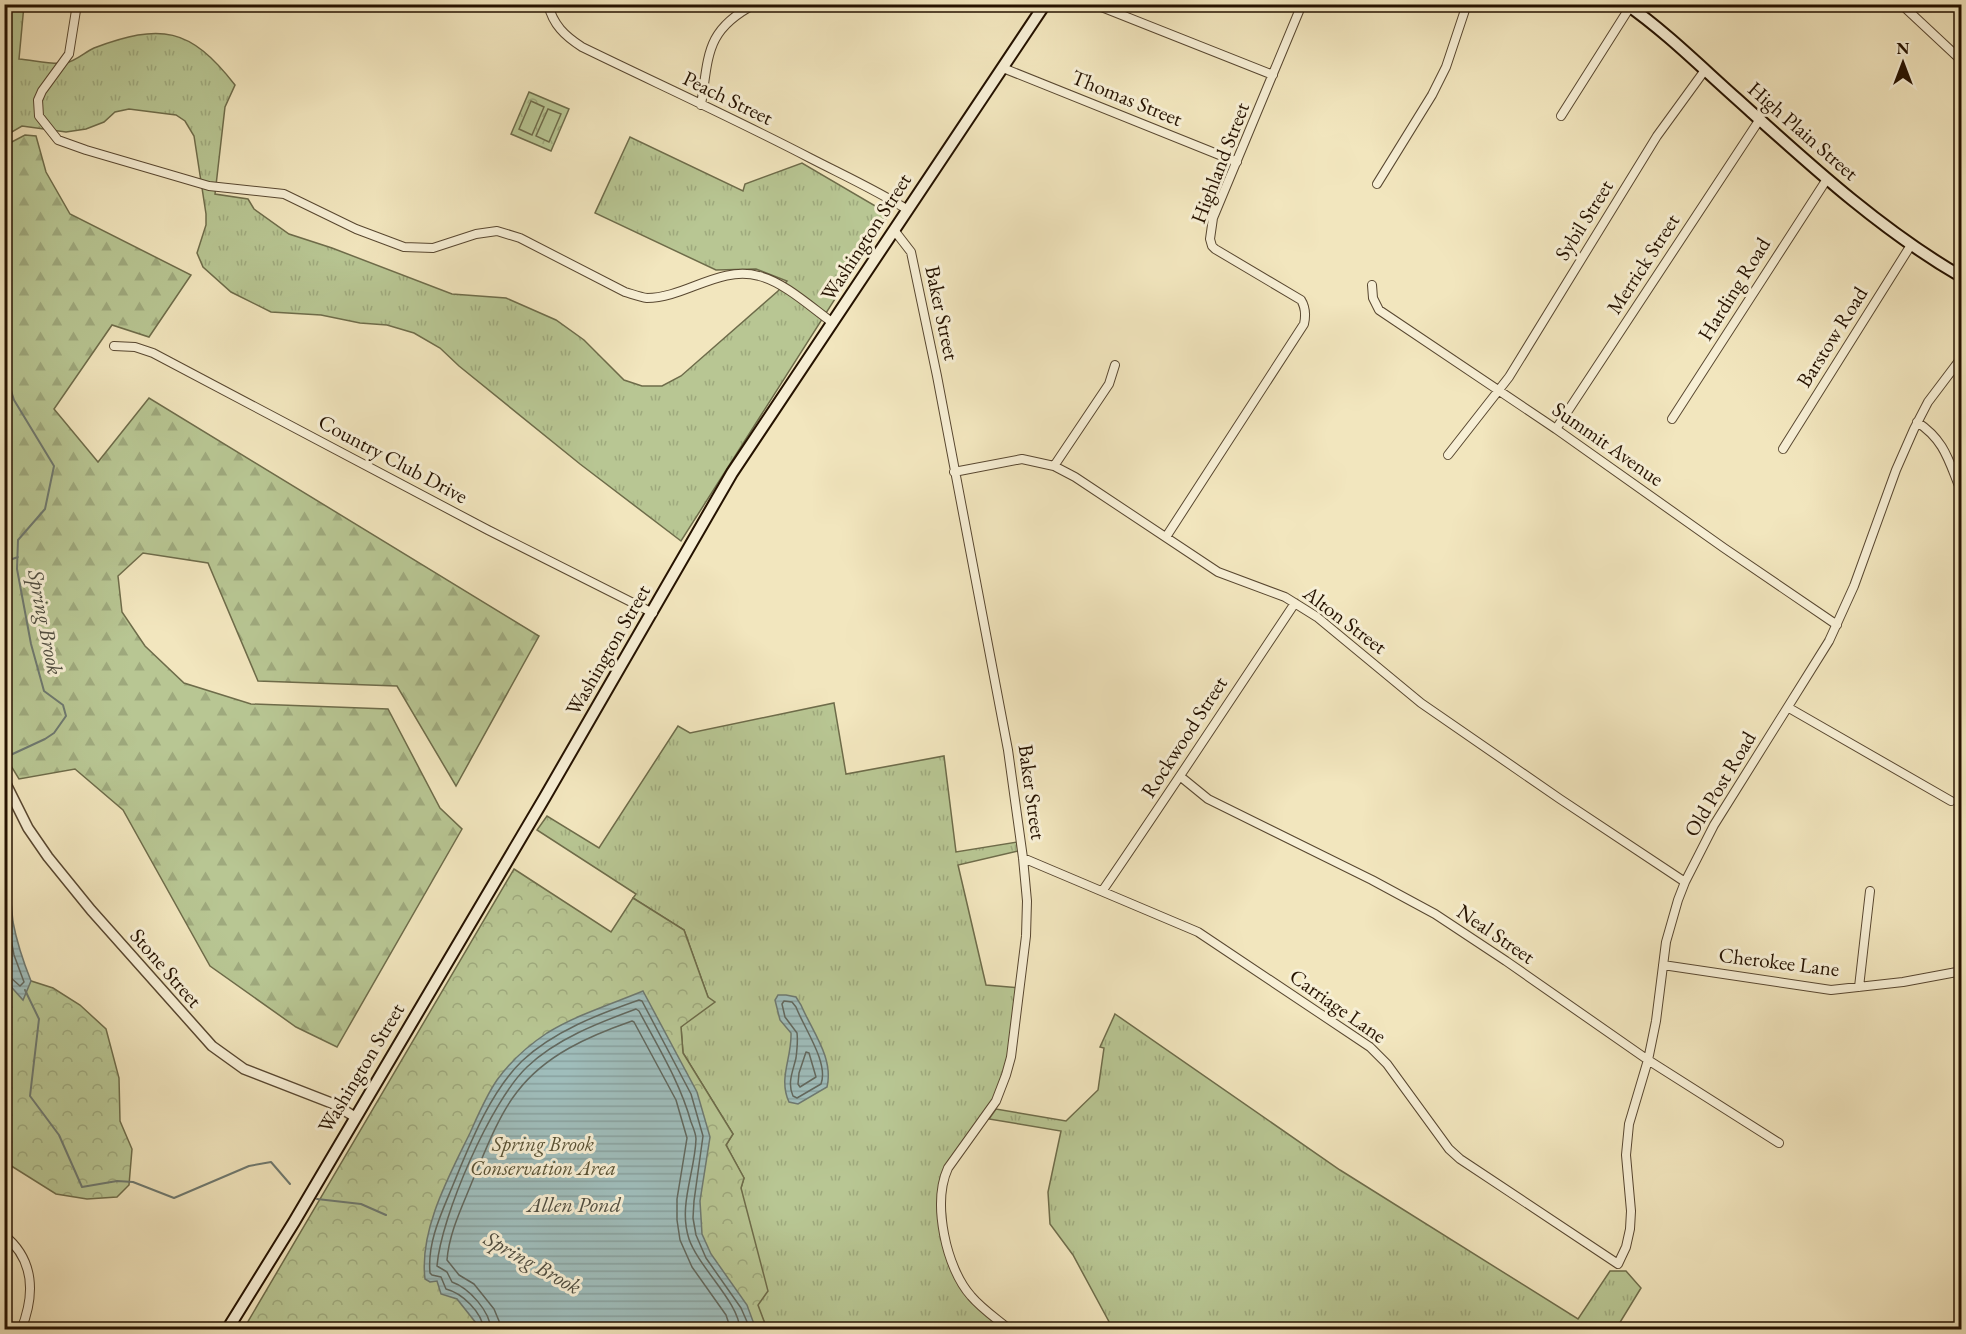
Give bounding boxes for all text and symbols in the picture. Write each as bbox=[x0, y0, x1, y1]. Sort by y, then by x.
north arrow bbox=[1873, 33, 1933, 93]
text: N bbox=[1897, 38, 1910, 59]
street label: Thomas Street bbox=[1068, 63, 1187, 132]
street label: Peach Street bbox=[679, 64, 778, 131]
street label: High Plain Street bbox=[1742, 75, 1865, 186]
street label: Highland Street bbox=[1184, 98, 1255, 227]
street label: Washington Street bbox=[814, 167, 917, 306]
street label: Sybil Street bbox=[1548, 174, 1619, 265]
street label: Merrick Street bbox=[1600, 208, 1685, 319]
street label: Harding Road bbox=[1691, 232, 1776, 345]
street label: Baker Street bbox=[919, 263, 966, 363]
street label: Barstow Road bbox=[1790, 281, 1873, 392]
street label: Summit Avenue bbox=[1547, 395, 1669, 492]
street label: Country Club Drive bbox=[314, 408, 473, 509]
water label: Spring Brook bbox=[21, 566, 70, 677]
street label: Washington Street bbox=[559, 579, 656, 720]
street label: Alton Street bbox=[1297, 579, 1393, 660]
street label: Rockwood Street bbox=[1134, 671, 1233, 803]
street label: Old Post Road bbox=[1678, 726, 1762, 841]
street label: Baker Street bbox=[1012, 742, 1053, 842]
street label: Neal Street bbox=[1452, 898, 1541, 970]
street label: Stone Street bbox=[125, 922, 208, 1013]
street label: Cherokee Lane bbox=[1717, 941, 1841, 982]
street label: Carriage Lane bbox=[1285, 962, 1392, 1049]
street label: Washington Street bbox=[311, 997, 410, 1138]
park label: Spring Brook Conservation Area bbox=[470, 1130, 616, 1181]
water label: Allen Pond bbox=[525, 1190, 622, 1219]
water label: Spring Brook bbox=[478, 1223, 586, 1301]

